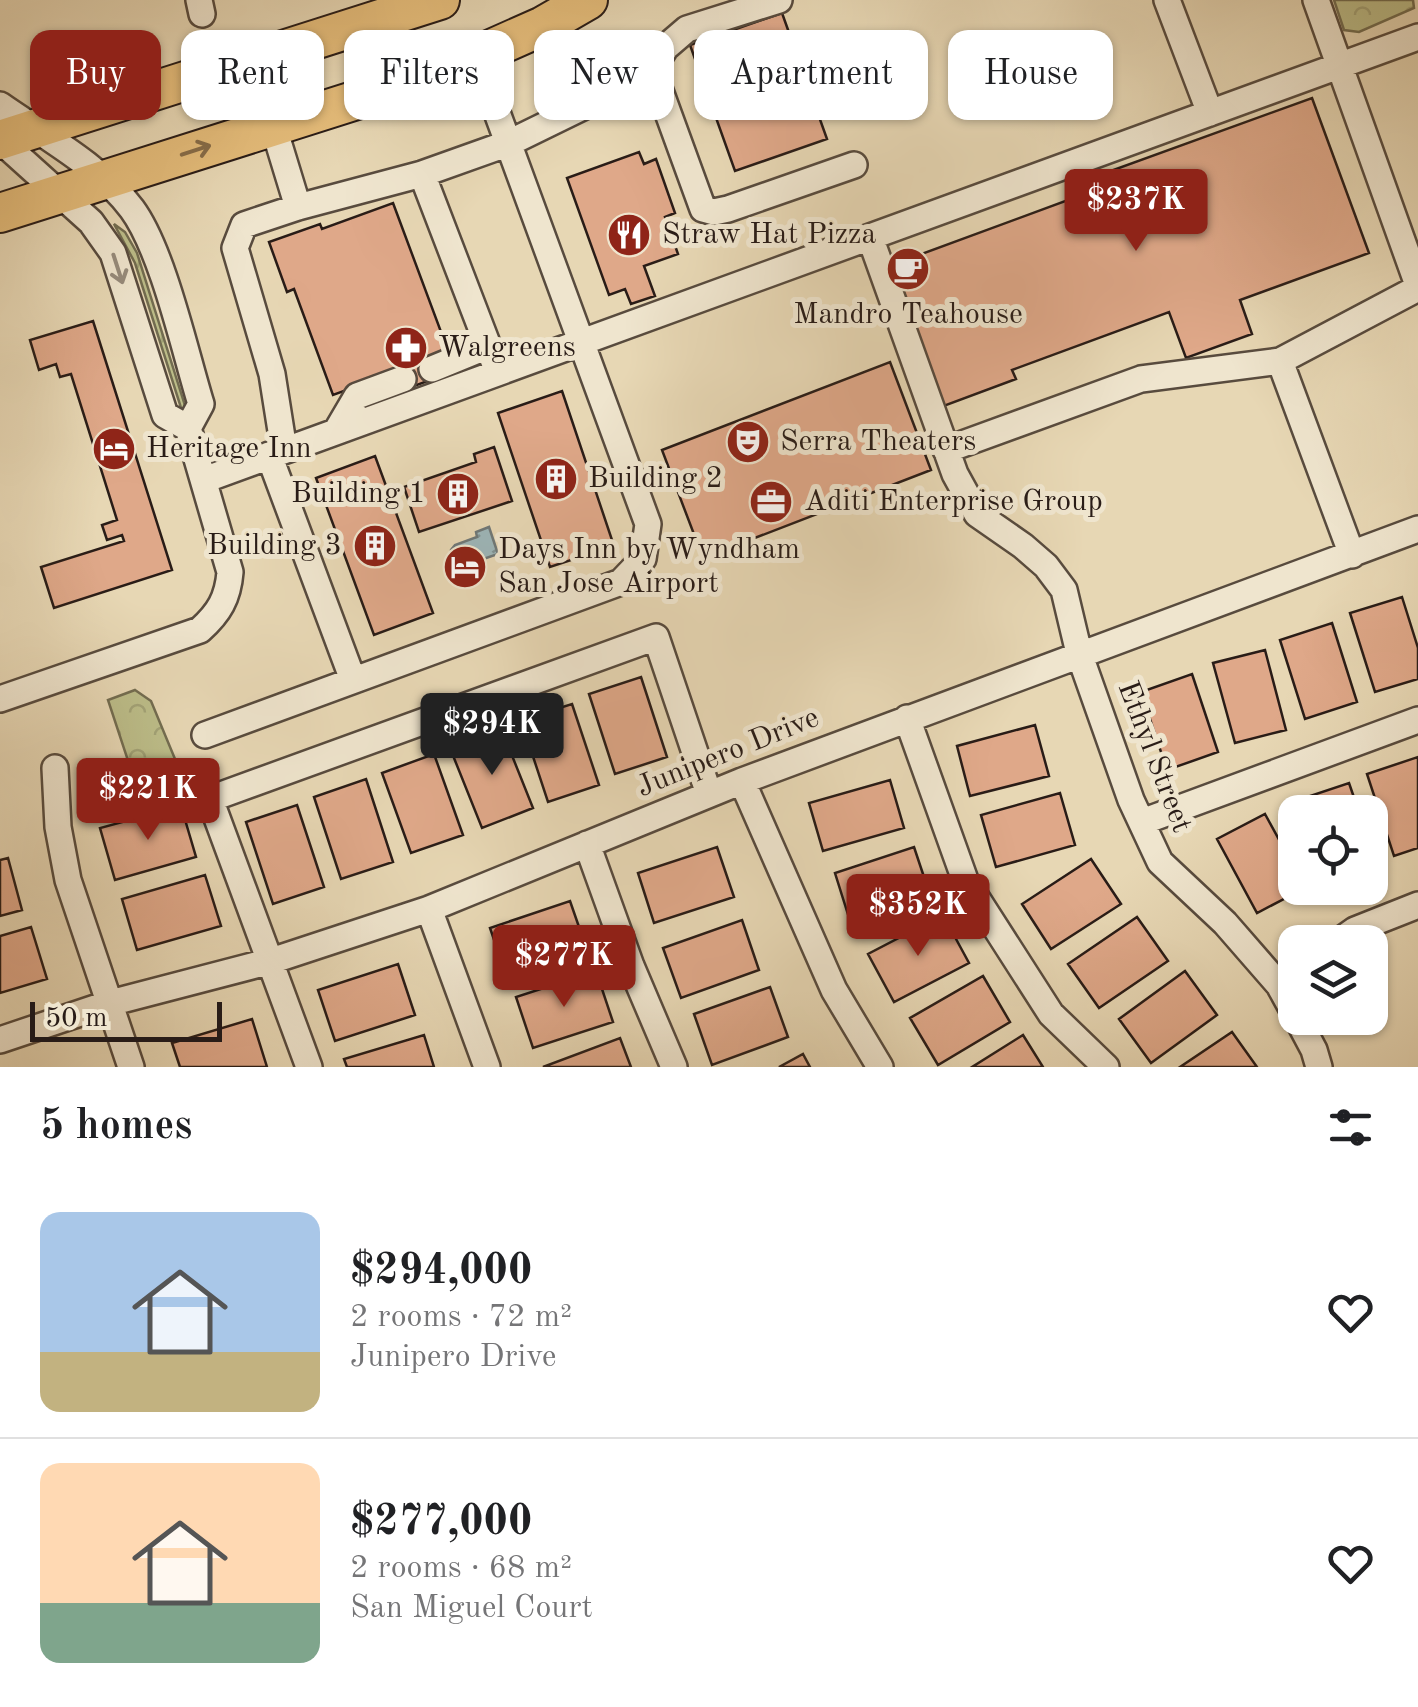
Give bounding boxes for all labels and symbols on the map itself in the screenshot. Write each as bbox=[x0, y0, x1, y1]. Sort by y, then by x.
one-way arrow bbox=[179, 139, 211, 157]
pin: $237K bbox=[1066, 169, 1206, 254]
restaurant icon: Straw Hat Pizza bbox=[606, 212, 652, 258]
place label: Straw Hat Pizza bbox=[662, 220, 876, 250]
cafe icon: Mandro Teahouse bbox=[885, 246, 931, 292]
one-way arrow bbox=[111, 252, 129, 284]
place label: Mandro Teahouse bbox=[793, 300, 1023, 330]
pharmacy icon: Walgreens bbox=[383, 325, 429, 371]
place label: Walgreens bbox=[438, 333, 576, 363]
theatre icon: Serra Theaters bbox=[725, 419, 771, 465]
hotel icon: Heritage Inn bbox=[91, 426, 137, 472]
place label: Serra Theaters bbox=[780, 427, 976, 457]
place label: Heritage Inn bbox=[146, 434, 312, 464]
building icon: Building 2 bbox=[533, 456, 579, 502]
place label: Building 2 bbox=[588, 464, 723, 494]
building icon: Building 1 bbox=[435, 471, 481, 517]
place label: Building 1 bbox=[291, 479, 426, 509]
office icon: Aditi Enterprise Group bbox=[748, 479, 794, 525]
place label: Aditi Enterprise Group bbox=[804, 487, 1103, 517]
building icon: Building 3 bbox=[352, 523, 398, 569]
place label: Building 3 bbox=[207, 531, 342, 561]
place label: Days Inn by Wyndham San Jose Airport bbox=[498, 535, 800, 599]
hotel icon: Days Inn by Wyndham San Jose Airport bbox=[442, 544, 488, 590]
street label: Ethyl Street bbox=[1111, 677, 1197, 837]
pin: $294K bbox=[422, 693, 562, 778]
street label: Junipero Drive bbox=[633, 703, 823, 803]
pin: $221K bbox=[78, 758, 218, 843]
pin: $352K bbox=[848, 874, 988, 959]
pin: $277K bbox=[494, 925, 634, 1010]
scale bar bbox=[30, 997, 222, 1042]

